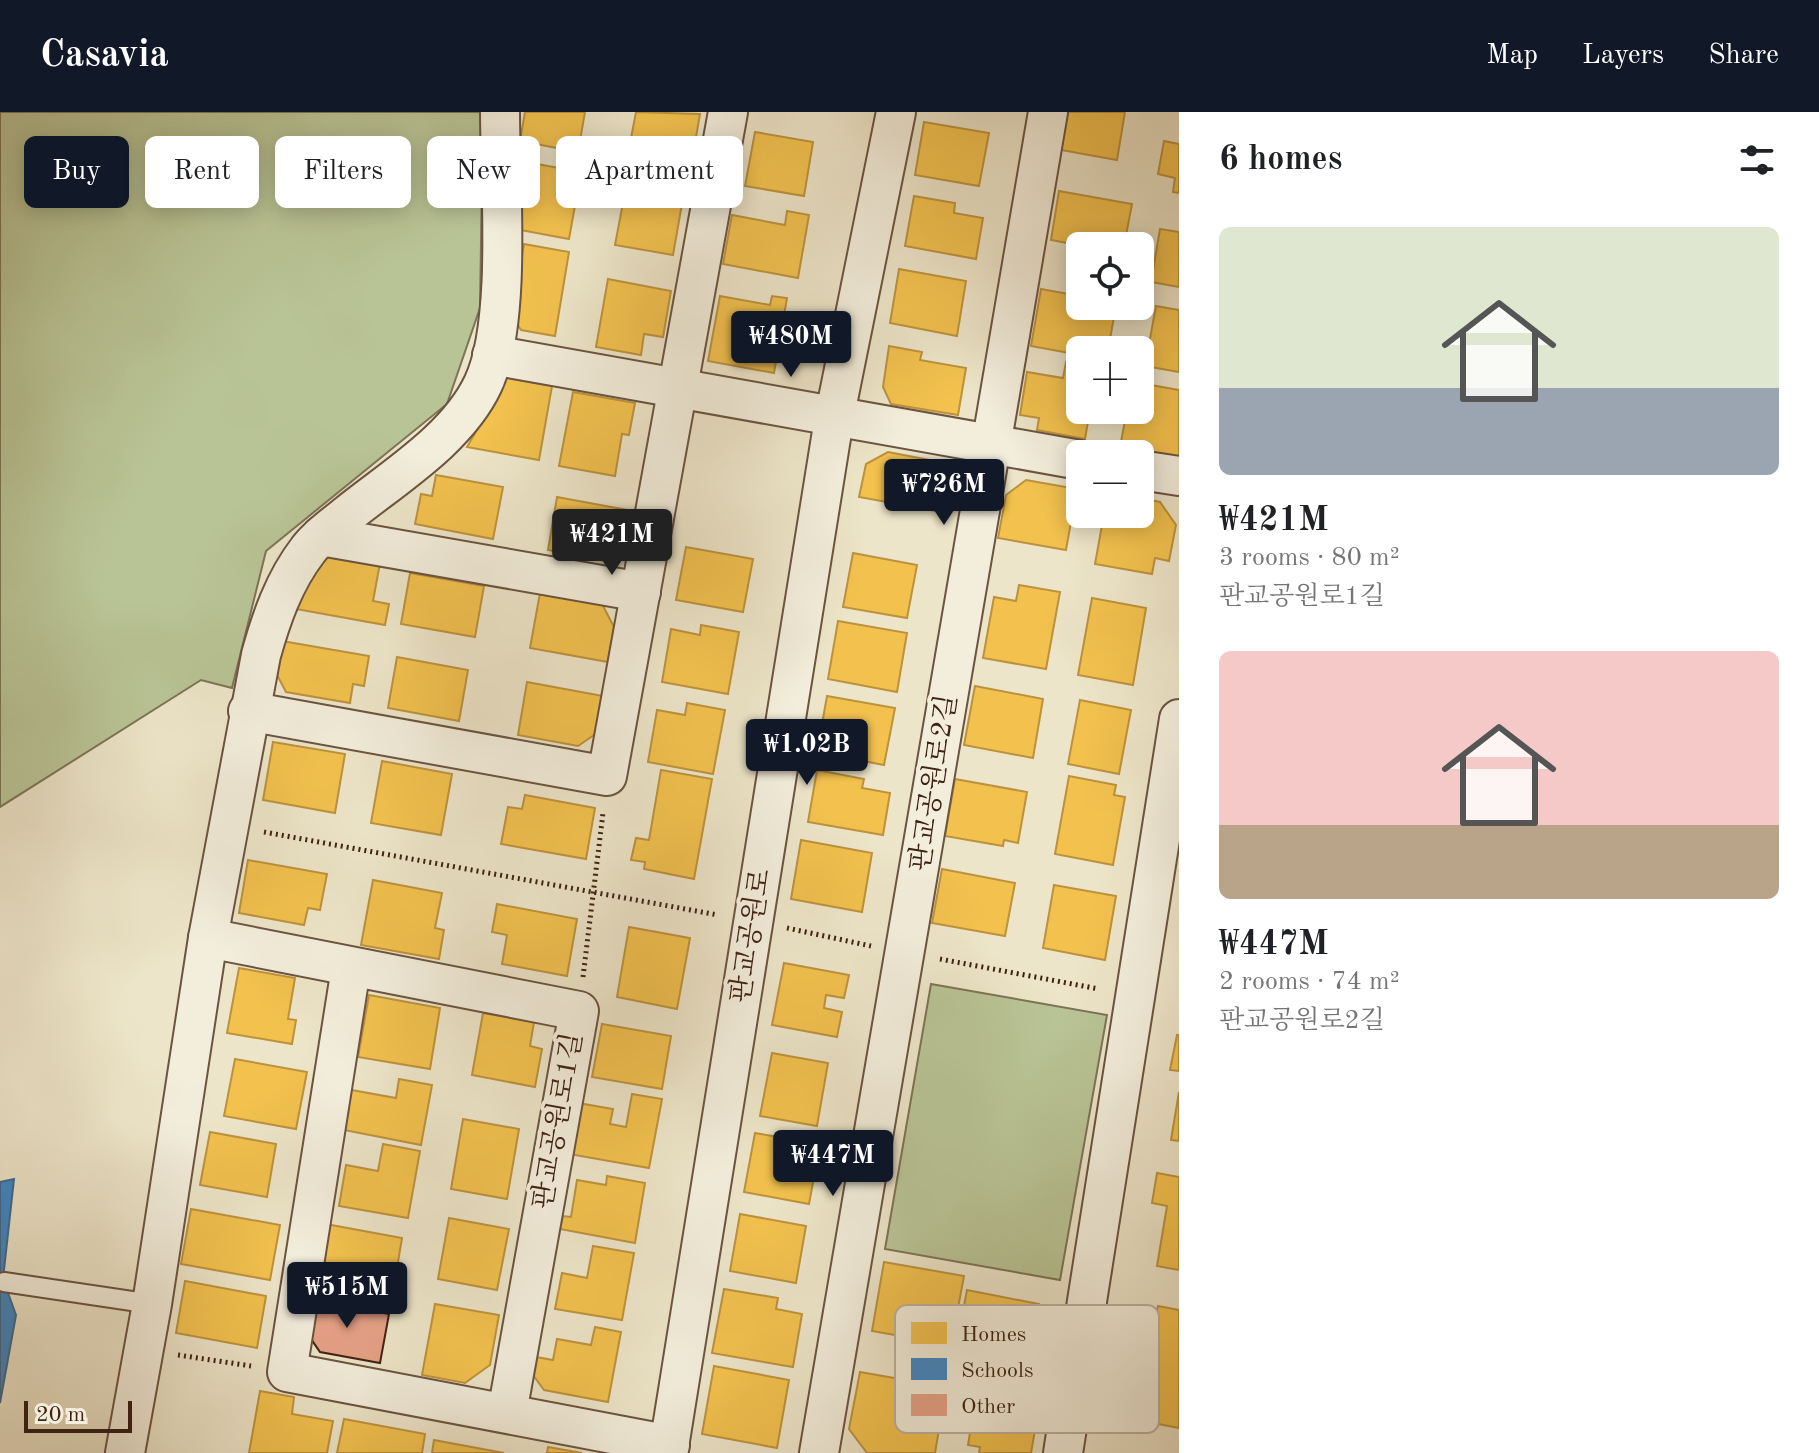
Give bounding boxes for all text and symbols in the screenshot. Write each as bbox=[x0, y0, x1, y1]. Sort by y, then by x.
text: Casavia bbox=[40, 37, 169, 75]
text: Map bbox=[1486, 42, 1538, 70]
text: Layers bbox=[1582, 42, 1664, 70]
text: Share bbox=[1708, 42, 1779, 70]
chip: Buy bbox=[24, 136, 129, 208]
chip: Rent bbox=[145, 136, 259, 208]
chip: Filters bbox=[275, 136, 411, 208]
chip: New bbox=[427, 136, 540, 208]
chip: Apartment bbox=[556, 136, 743, 208]
icon: filters bbox=[1735, 138, 1779, 182]
text: 6 homes bbox=[1219, 143, 1342, 177]
map controls bbox=[1066, 232, 1154, 528]
button: locate bbox=[1066, 232, 1154, 320]
icon: home bbox=[1427, 279, 1571, 423]
pin: ₩480M bbox=[735, 311, 847, 379]
text: ₩480M bbox=[749, 324, 833, 350]
button: + bbox=[1066, 336, 1154, 424]
button: − bbox=[1066, 440, 1154, 528]
pin: ₩726M bbox=[888, 459, 1000, 527]
text: ₩726M bbox=[902, 472, 986, 498]
text: ₩421M bbox=[1219, 504, 1328, 538]
pin: ₩421M bbox=[556, 509, 668, 577]
text: ₩421M bbox=[570, 522, 654, 548]
text: 3 rooms · 80 m² bbox=[1219, 545, 1400, 571]
text: 판교공원로1길 bbox=[1219, 584, 1385, 610]
street label: 판교공원로2길 bbox=[905, 692, 963, 873]
icon: home bbox=[1427, 703, 1571, 847]
pin: ₩1.02B bbox=[742, 719, 872, 787]
text: ₩1.02B bbox=[764, 732, 850, 758]
street label: 판교공원로 bbox=[726, 867, 776, 1005]
text: ₩447M bbox=[1219, 928, 1328, 962]
text: 2 rooms · 74 m² bbox=[1219, 969, 1400, 995]
text: 판교공원로2길 bbox=[1219, 1008, 1385, 1034]
street label: 판교공원로1길 bbox=[528, 1030, 588, 1211]
pin: ₩447M bbox=[777, 1130, 889, 1198]
text: ₩447M bbox=[791, 1143, 875, 1169]
pin: ₩515M bbox=[291, 1262, 403, 1330]
text: ₩515M bbox=[305, 1275, 389, 1301]
legend bbox=[895, 1305, 1159, 1433]
text: Homes bbox=[961, 1324, 1026, 1346]
text: Schools bbox=[961, 1360, 1034, 1382]
text: Other bbox=[961, 1396, 1015, 1418]
scale bar bbox=[24, 1397, 132, 1433]
text: 20 m bbox=[36, 1404, 85, 1426]

